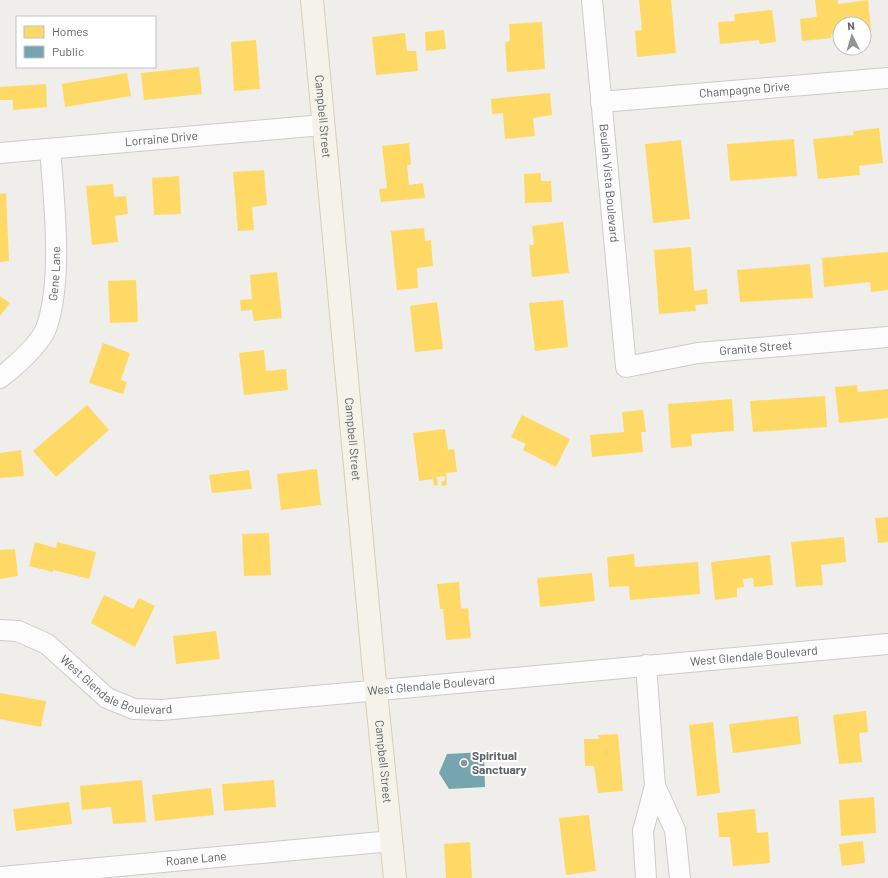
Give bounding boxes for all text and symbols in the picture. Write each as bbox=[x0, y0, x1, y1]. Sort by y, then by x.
legend bbox=[16, 16, 156, 68]
north arrow bbox=[832, 16, 872, 56]
text: N bbox=[847, 19, 855, 32]
text: Homes bbox=[52, 24, 89, 38]
text: Public bbox=[52, 44, 84, 58]
street label: Campbell Street bbox=[313, 74, 335, 159]
street label: Champagne Drive bbox=[698, 78, 790, 100]
street label: Beulah Vista Boulevard bbox=[598, 123, 622, 243]
street label: Lorraine Drive bbox=[124, 128, 198, 148]
street label: Gene Lane bbox=[45, 246, 62, 302]
street label: Granite Street bbox=[719, 337, 793, 357]
street label: Campbell Street bbox=[343, 397, 364, 481]
street label: West Glendale Boulevard bbox=[689, 642, 818, 668]
street label: West Glendale Boulevard bbox=[58, 652, 173, 716]
street label: West Glendale Boulevard bbox=[367, 672, 496, 697]
street label: Campbell Street bbox=[373, 719, 395, 804]
place label: Spiritual Sanctuary bbox=[472, 748, 527, 776]
marker: Spiritual Sanctuary bbox=[459, 758, 469, 768]
street label: Roane Lane bbox=[165, 848, 227, 868]

